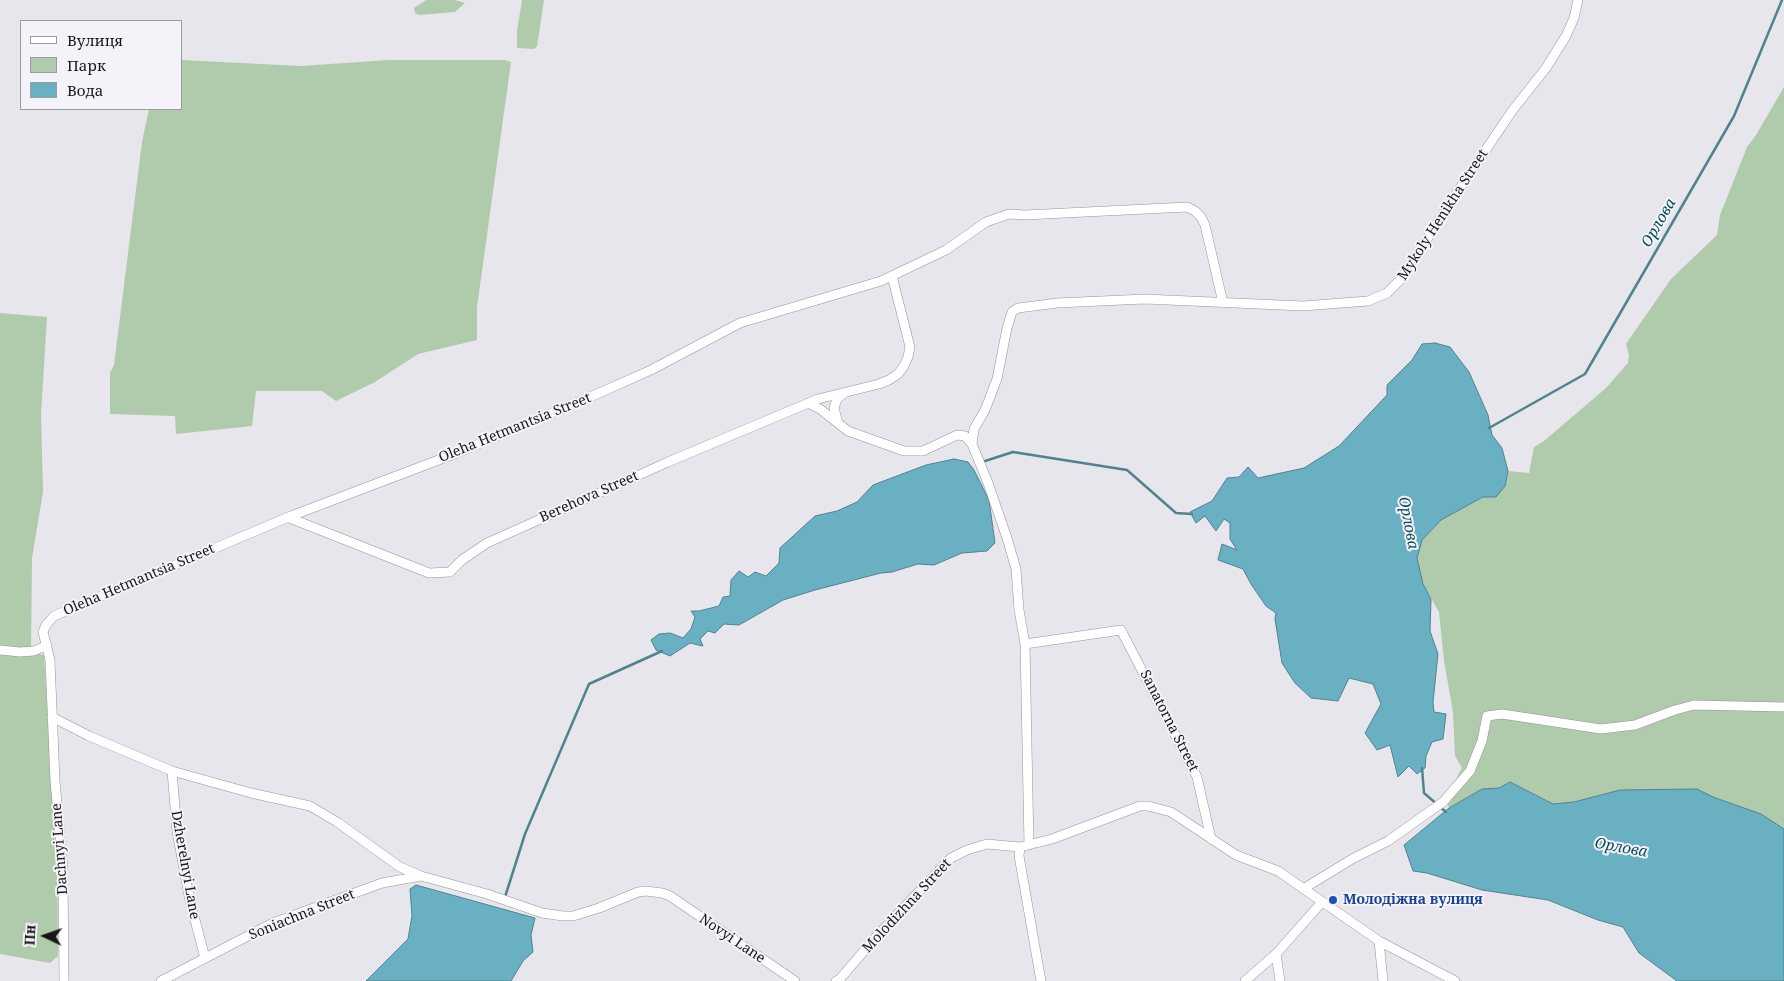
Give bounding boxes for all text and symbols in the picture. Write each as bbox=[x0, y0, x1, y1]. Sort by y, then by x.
legend bbox=[20, 20, 182, 110]
text: Вулиця bbox=[67, 30, 123, 50]
text: Парк bbox=[67, 55, 106, 75]
text: Вода bbox=[67, 80, 103, 100]
street label: Mykoly Henikha Street bbox=[1394, 146, 1492, 284]
water label: Орлова bbox=[1638, 195, 1680, 251]
street label: Oleha Hetmantsia Street bbox=[436, 390, 594, 466]
street label: Berehova Street bbox=[537, 468, 641, 526]
water label: Орлова bbox=[1394, 495, 1422, 551]
street label: Oleha Hetmantsia Street bbox=[61, 541, 217, 619]
street label: Sanatorna Street bbox=[1136, 667, 1202, 775]
street label: Dachnyi Lane bbox=[48, 803, 72, 895]
street label: Dzherelnyi Lane bbox=[167, 809, 203, 921]
water label: Орлова bbox=[1593, 835, 1649, 861]
street label: Molodizhna Street bbox=[859, 856, 955, 956]
street label: Soniachna Street bbox=[247, 886, 357, 944]
place label: Молодіжна вулиця bbox=[1343, 892, 1483, 908]
marker: Молодіжна вулиця bbox=[1327, 894, 1339, 906]
north arrow bbox=[20, 911, 70, 961]
street label: Novyi Lane bbox=[696, 911, 768, 967]
text: Пн bbox=[19, 924, 40, 946]

